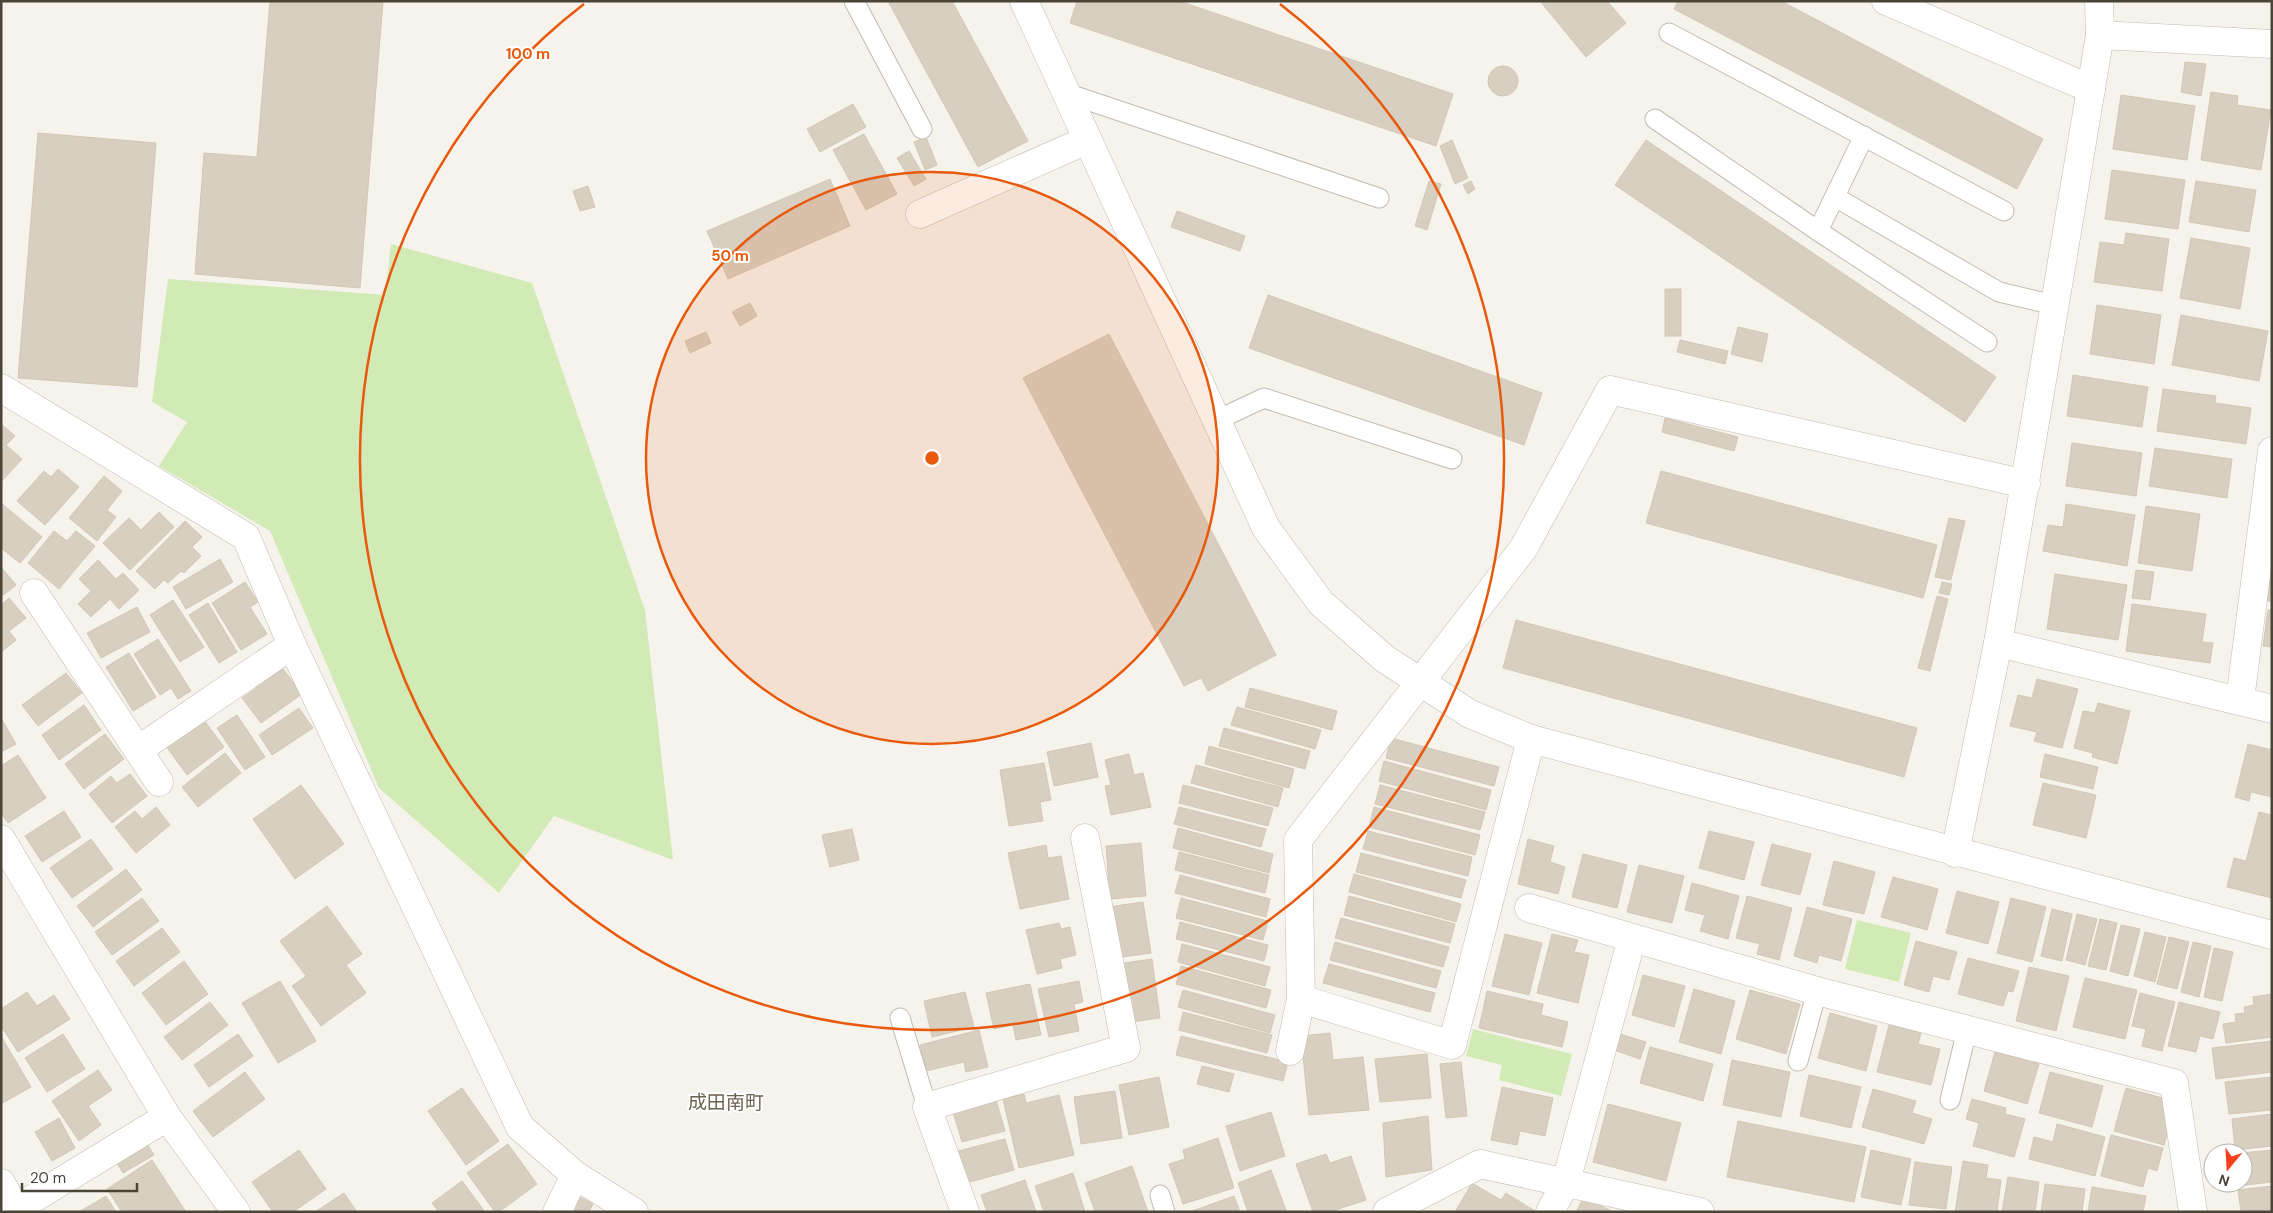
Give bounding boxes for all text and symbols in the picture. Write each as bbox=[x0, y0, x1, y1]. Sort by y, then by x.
text: 100 m bbox=[506, 44, 550, 64]
text: 50 m bbox=[711, 246, 749, 266]
centre of rings bbox=[923, 449, 941, 467]
district label: 成田南町 bbox=[688, 1090, 764, 1115]
north arrow bbox=[2203, 1143, 2253, 1193]
scale bar bbox=[22, 1160, 138, 1192]
text: 20 m bbox=[30, 1168, 66, 1188]
text: N bbox=[2216, 1170, 2232, 1191]

